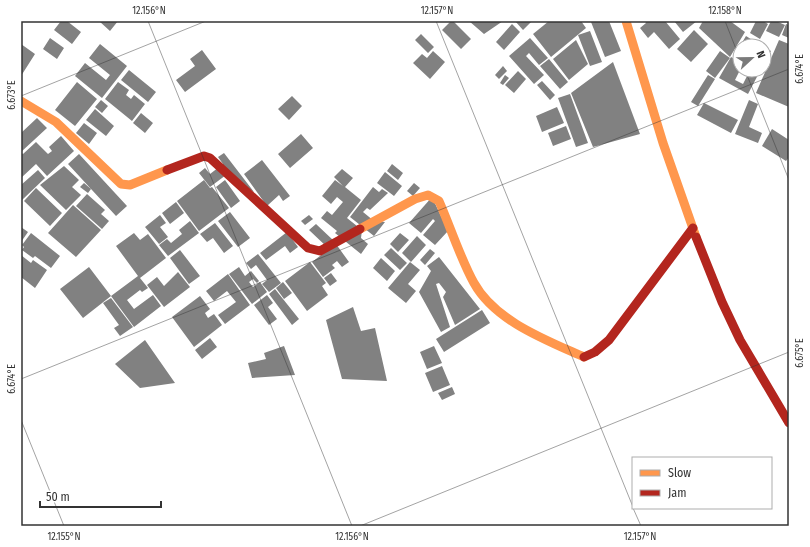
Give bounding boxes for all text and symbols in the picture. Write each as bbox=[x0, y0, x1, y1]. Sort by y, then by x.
text: 12.156°N bbox=[132, 5, 166, 17]
text: 12.157°N bbox=[421, 5, 453, 17]
text: 12.158°N bbox=[708, 5, 742, 17]
north arrow bbox=[732, 38, 772, 78]
text: N bbox=[754, 49, 768, 60]
text: 6.674°E bbox=[794, 54, 806, 84]
text: 6.673°E bbox=[6, 80, 18, 110]
text: 6.675°E bbox=[794, 338, 806, 368]
text: 6.674°E bbox=[6, 364, 18, 394]
legend bbox=[632, 457, 772, 509]
text: Slow bbox=[668, 466, 691, 480]
scale bar bbox=[40, 483, 161, 509]
text: Jam bbox=[668, 486, 686, 500]
text: 50 m bbox=[46, 490, 70, 504]
text: 12.155°N bbox=[47, 531, 81, 543]
text: 12.156°N bbox=[335, 531, 369, 543]
text: 12.157°N bbox=[624, 531, 656, 543]

